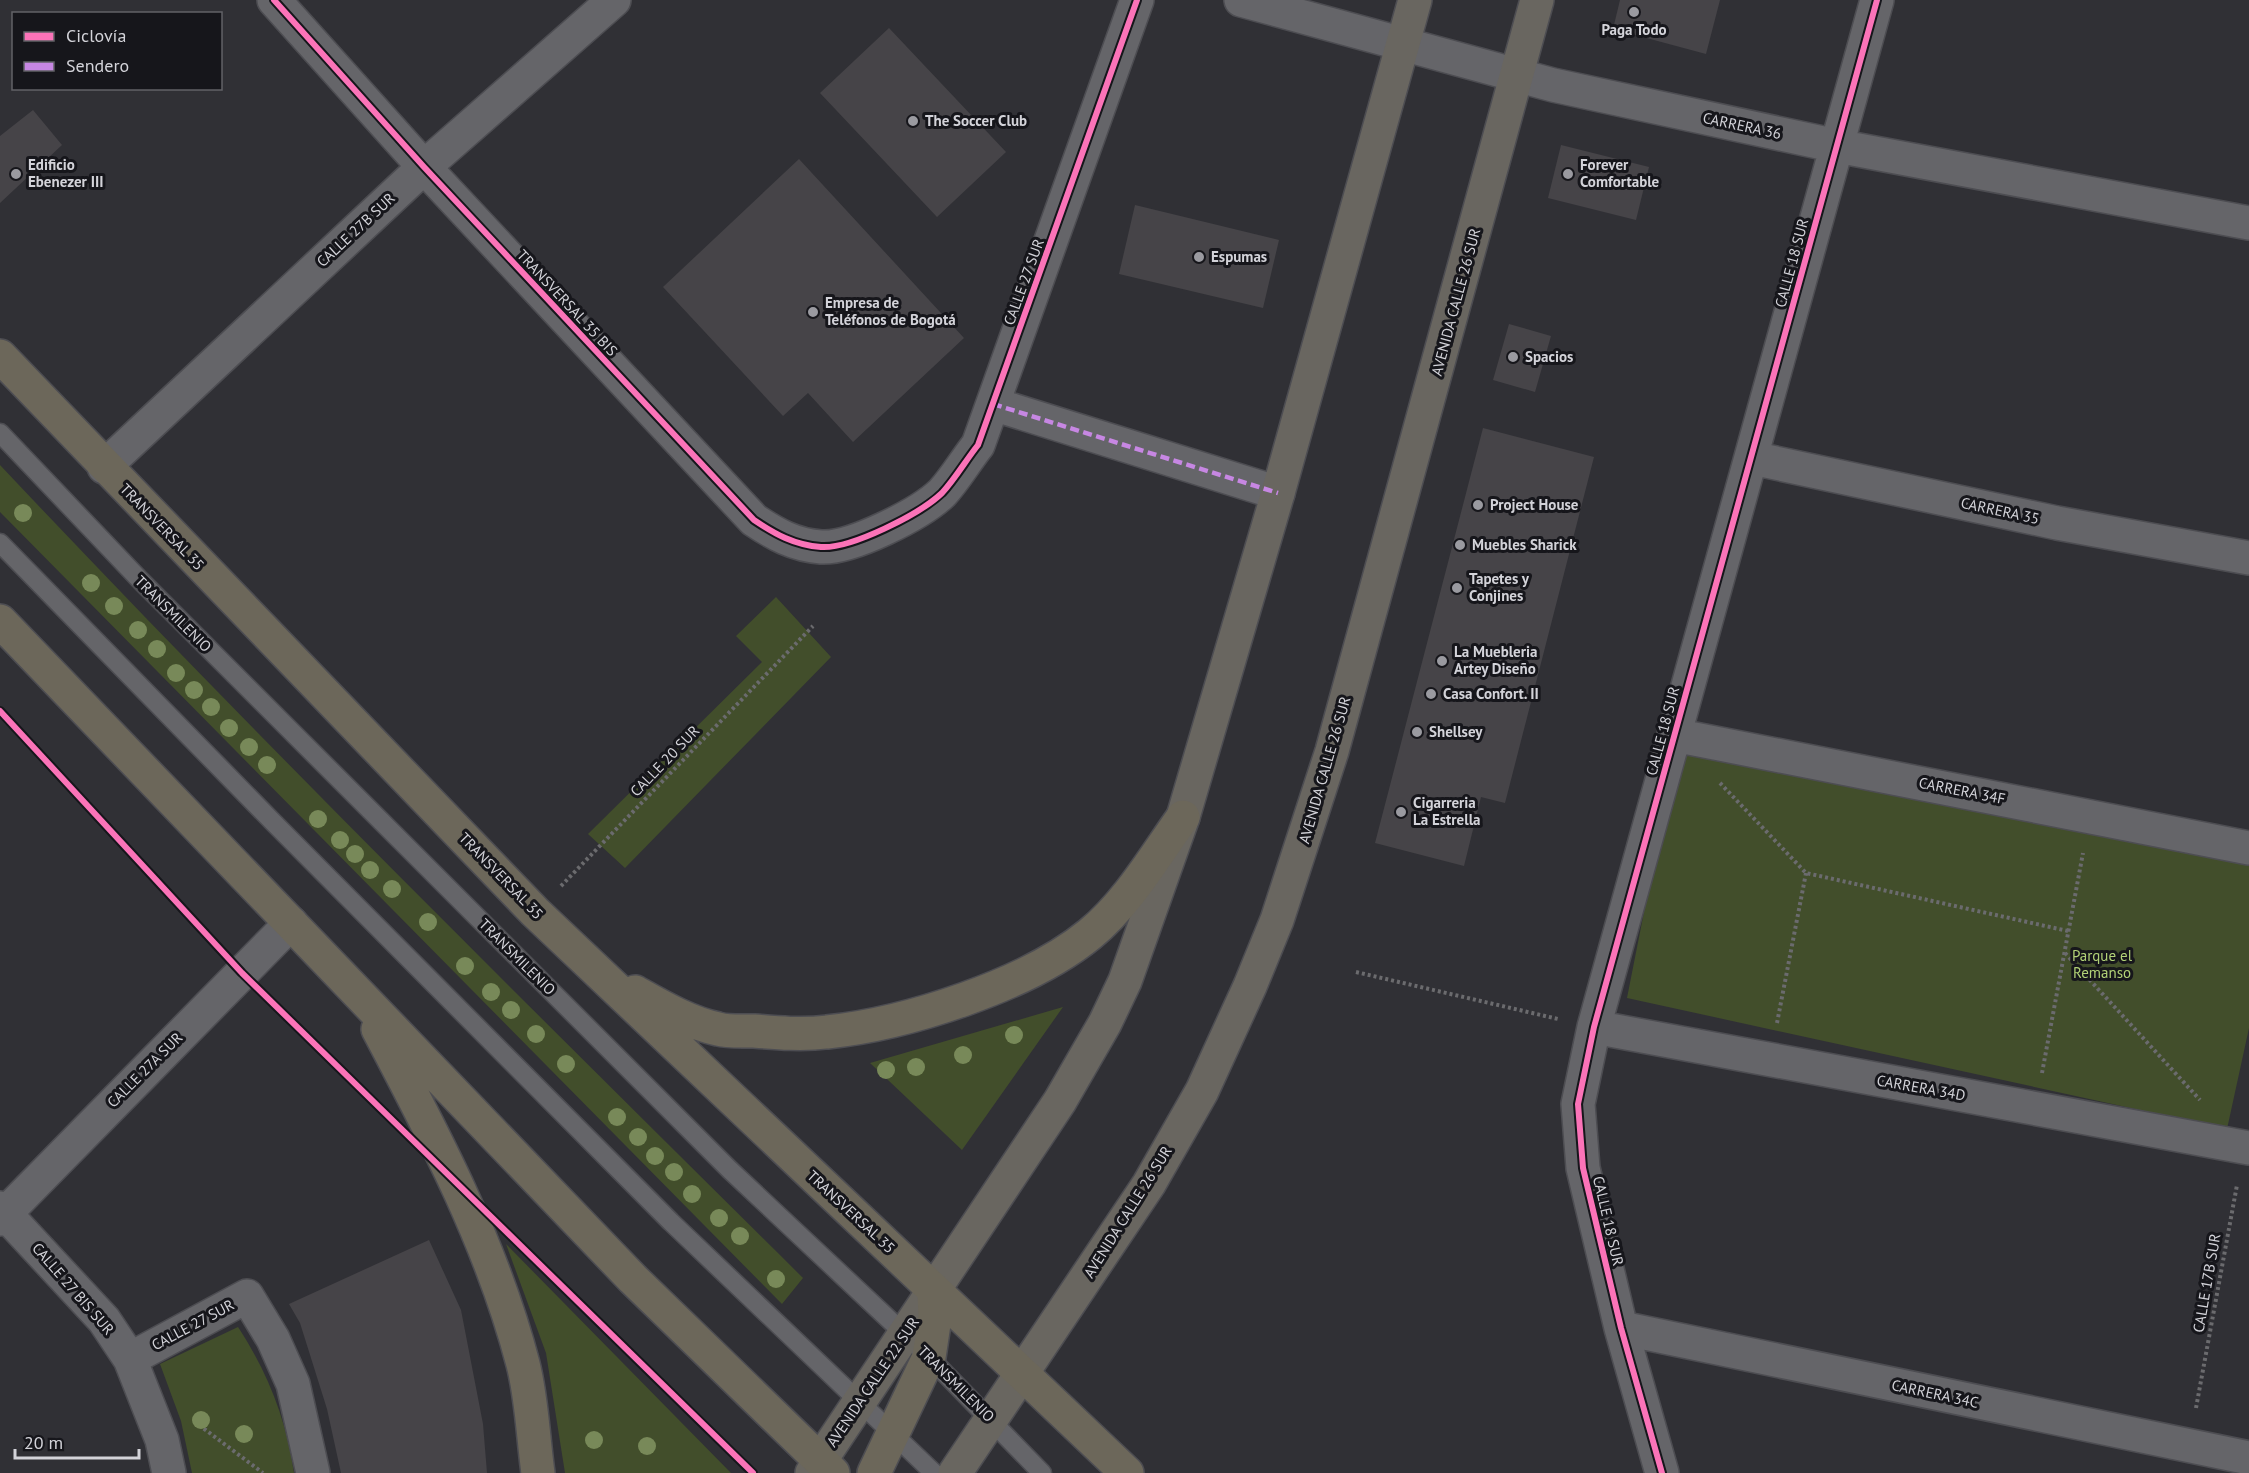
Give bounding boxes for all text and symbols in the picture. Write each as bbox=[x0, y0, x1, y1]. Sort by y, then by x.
marker: Paga Todo bbox=[1627, 5, 1641, 19]
legend bbox=[12, 12, 222, 90]
place label: Paga Todo bbox=[1601, 20, 1667, 39]
text: Ciclovía bbox=[66, 24, 126, 47]
text: Sendero bbox=[66, 54, 129, 77]
street label: CARRERA 36 bbox=[1701, 108, 1783, 143]
place label: The Soccer Club bbox=[925, 111, 1027, 130]
marker: The Soccer Club bbox=[906, 114, 920, 128]
place label: Edificio Ebenezer III bbox=[28, 155, 103, 191]
place label: Forever Comfortable bbox=[1580, 155, 1660, 191]
marker: Edificio Ebenezer III bbox=[9, 167, 23, 181]
marker: Forever Comfortable bbox=[1561, 167, 1575, 181]
street label: CALLE 27B SUR bbox=[313, 188, 399, 271]
street label: CALLE 18 SUR bbox=[1770, 216, 1813, 310]
street label: AVENIDA CALLE 26 SUR bbox=[1427, 226, 1484, 378]
street label: CALLE 27 SUR bbox=[999, 236, 1048, 328]
street label: TRANSVERSAL 35 BIS bbox=[513, 246, 622, 360]
place label: Espumas bbox=[1211, 247, 1267, 266]
marker: Espumas bbox=[1192, 250, 1206, 264]
place label: Empresa de Teléfonos de Bogotá bbox=[825, 293, 956, 329]
marker: Empresa de Teléfonos de Bogotá bbox=[806, 305, 820, 319]
place label: Spacios bbox=[1525, 347, 1573, 366]
marker: Spacios bbox=[1506, 350, 1520, 364]
street label: TRANSVERSAL 35 bbox=[116, 479, 209, 574]
street label: CARRERA 35 bbox=[1959, 493, 2041, 528]
place label: Project House bbox=[1490, 495, 1579, 514]
marker: Project House bbox=[1471, 498, 1485, 512]
place label: Muebles Sharick bbox=[1472, 535, 1577, 554]
marker: Muebles Sharick bbox=[1453, 538, 1467, 552]
place label: Tapetes y Conjines bbox=[1469, 569, 1530, 605]
street label: TRANSMILENIO bbox=[131, 571, 216, 656]
marker: Tapetes y Conjines bbox=[1450, 581, 1464, 595]
place label: La Muebleria Artey Diseño bbox=[1454, 642, 1537, 678]
marker: La Muebleria Artey Diseño bbox=[1435, 654, 1449, 668]
place label: Casa Confort. II bbox=[1443, 684, 1539, 703]
street label: CALLE 18 SUR bbox=[1641, 684, 1684, 778]
marker: Casa Confort. II bbox=[1424, 687, 1438, 701]
street label: AVENIDA CALLE 26 SUR bbox=[1294, 694, 1355, 846]
street label: CALLE 20 SUR bbox=[626, 721, 703, 800]
place label: Shellsey bbox=[1429, 722, 1483, 741]
marker: Shellsey bbox=[1410, 725, 1424, 739]
street label: CARRERA 34F bbox=[1917, 773, 2007, 808]
place label: Cigarreria La Estrella bbox=[1413, 793, 1481, 829]
marker: Cigarreria La Estrella bbox=[1394, 805, 1408, 819]
street label: TRANSVERSAL 35 bbox=[455, 828, 548, 923]
street label: TRANSMILENIO bbox=[475, 914, 560, 999]
park label: Parque el Remanso bbox=[2072, 946, 2133, 982]
street label: CALLE 27A SUR bbox=[103, 1028, 186, 1111]
street label: CARRERA 34D bbox=[1875, 1070, 1967, 1105]
street label: AVENIDA CALLE 26 SUR bbox=[1079, 1142, 1176, 1281]
street label: TRANSVERSAL 35 bbox=[803, 1166, 899, 1257]
street label: CALLE 18 SUR bbox=[1589, 1174, 1628, 1268]
street label: CALLE 17B SUR bbox=[2188, 1232, 2225, 1334]
street label: CALLE 27 BIS SUR bbox=[28, 1239, 119, 1339]
street label: CALLE 27 SUR bbox=[148, 1295, 237, 1354]
street label: AVENIDA CALLE 22 SUR bbox=[822, 1313, 923, 1450]
street label: TRANSMILENIO bbox=[914, 1341, 999, 1426]
street label: CARRERA 34C bbox=[1890, 1375, 1980, 1412]
scale bar bbox=[15, 1422, 140, 1460]
text: 20 m bbox=[24, 1431, 63, 1454]

